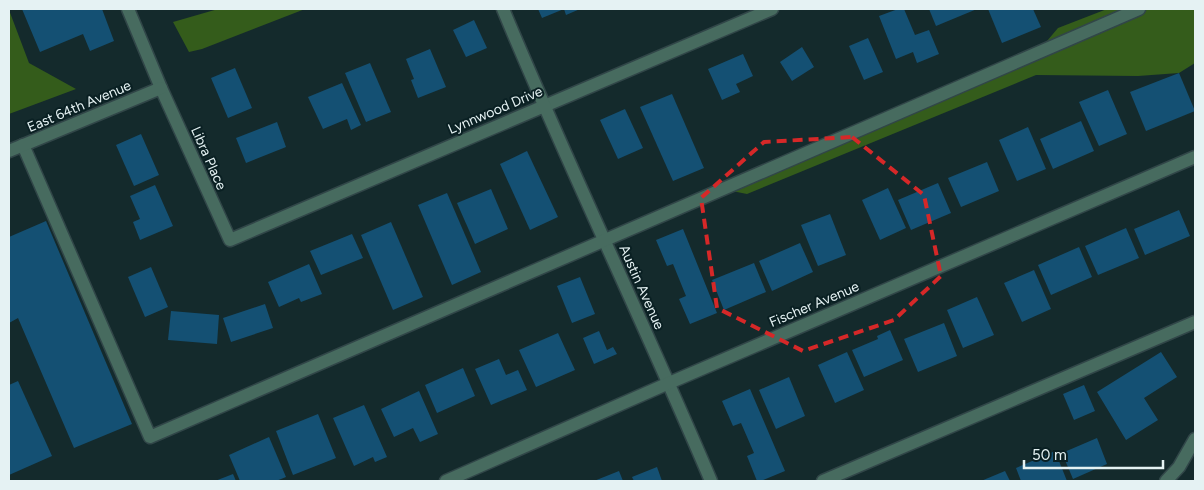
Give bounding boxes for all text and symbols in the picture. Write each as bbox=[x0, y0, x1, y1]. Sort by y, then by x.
street label: East 64th Avenue bbox=[25, 77, 134, 136]
street label: Lynnwood Drive bbox=[445, 83, 545, 138]
street label: Libra Place bbox=[187, 124, 230, 193]
street label: Austin Avenue bbox=[615, 242, 668, 333]
street label: Fischer Avenue bbox=[767, 278, 862, 331]
scale bar bbox=[1024, 438, 1163, 470]
text: 50 m bbox=[1032, 446, 1067, 464]

